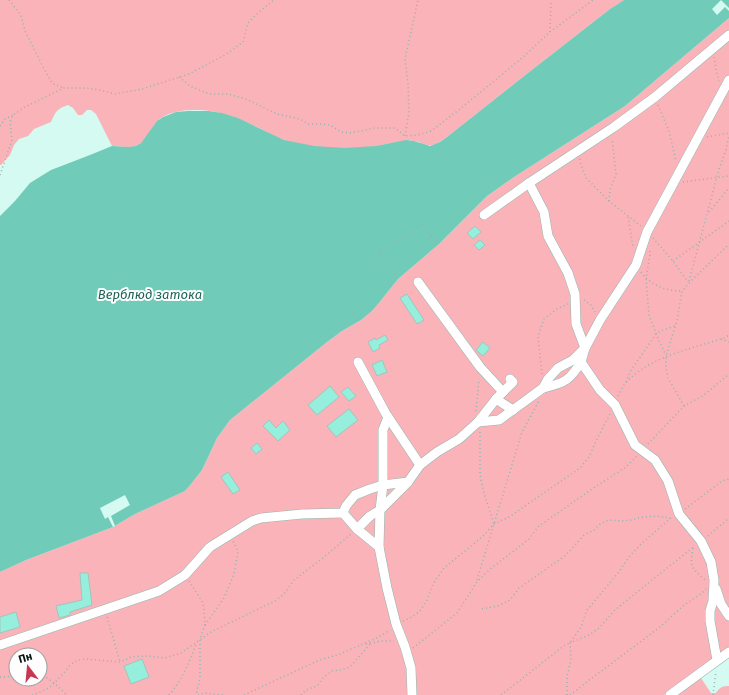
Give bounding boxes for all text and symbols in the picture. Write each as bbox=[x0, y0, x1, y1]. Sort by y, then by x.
water label: Верблюд затока bbox=[98, 287, 202, 302]
north arrow bbox=[8, 647, 48, 687]
text: Пн bbox=[17, 650, 34, 666]

